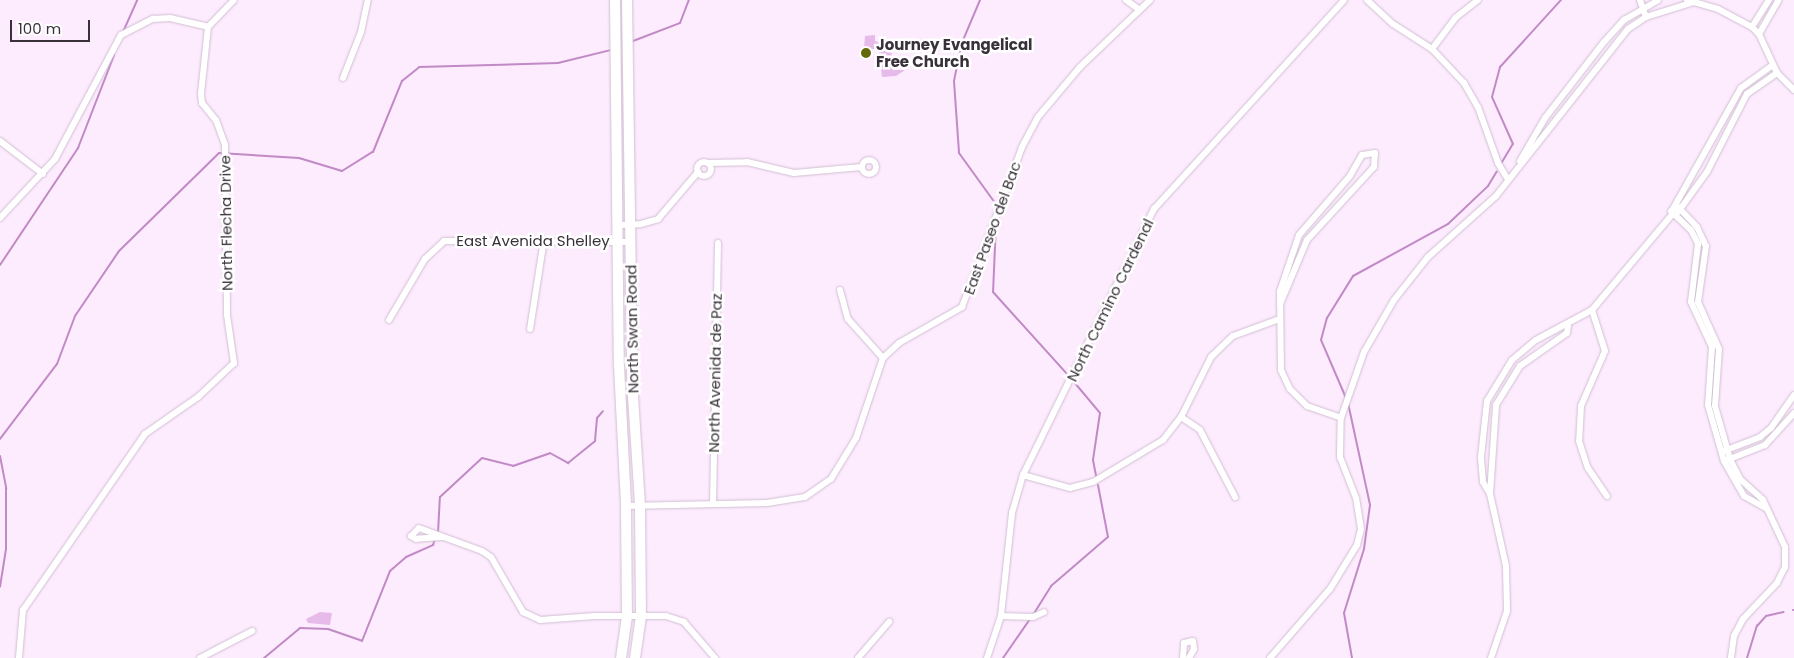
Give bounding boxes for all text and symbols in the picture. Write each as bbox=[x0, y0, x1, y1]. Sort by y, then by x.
scale bar bbox=[12, 10, 92, 42]
text: 100 m bbox=[18, 18, 61, 39]
place label: Journey Evangelical Free Church bbox=[876, 35, 1033, 70]
marker: Journey Evangelical Free Church bbox=[860, 47, 872, 59]
street label: North Flecha Drive bbox=[216, 155, 236, 291]
street label: East Paseo del Bac bbox=[960, 159, 1024, 297]
street label: North Camino Cardenal bbox=[1063, 216, 1157, 384]
street label: East Avenida Shelley bbox=[456, 232, 610, 250]
street label: North Swan Road bbox=[622, 265, 642, 393]
street label: North Avenida de Paz bbox=[705, 293, 725, 453]

